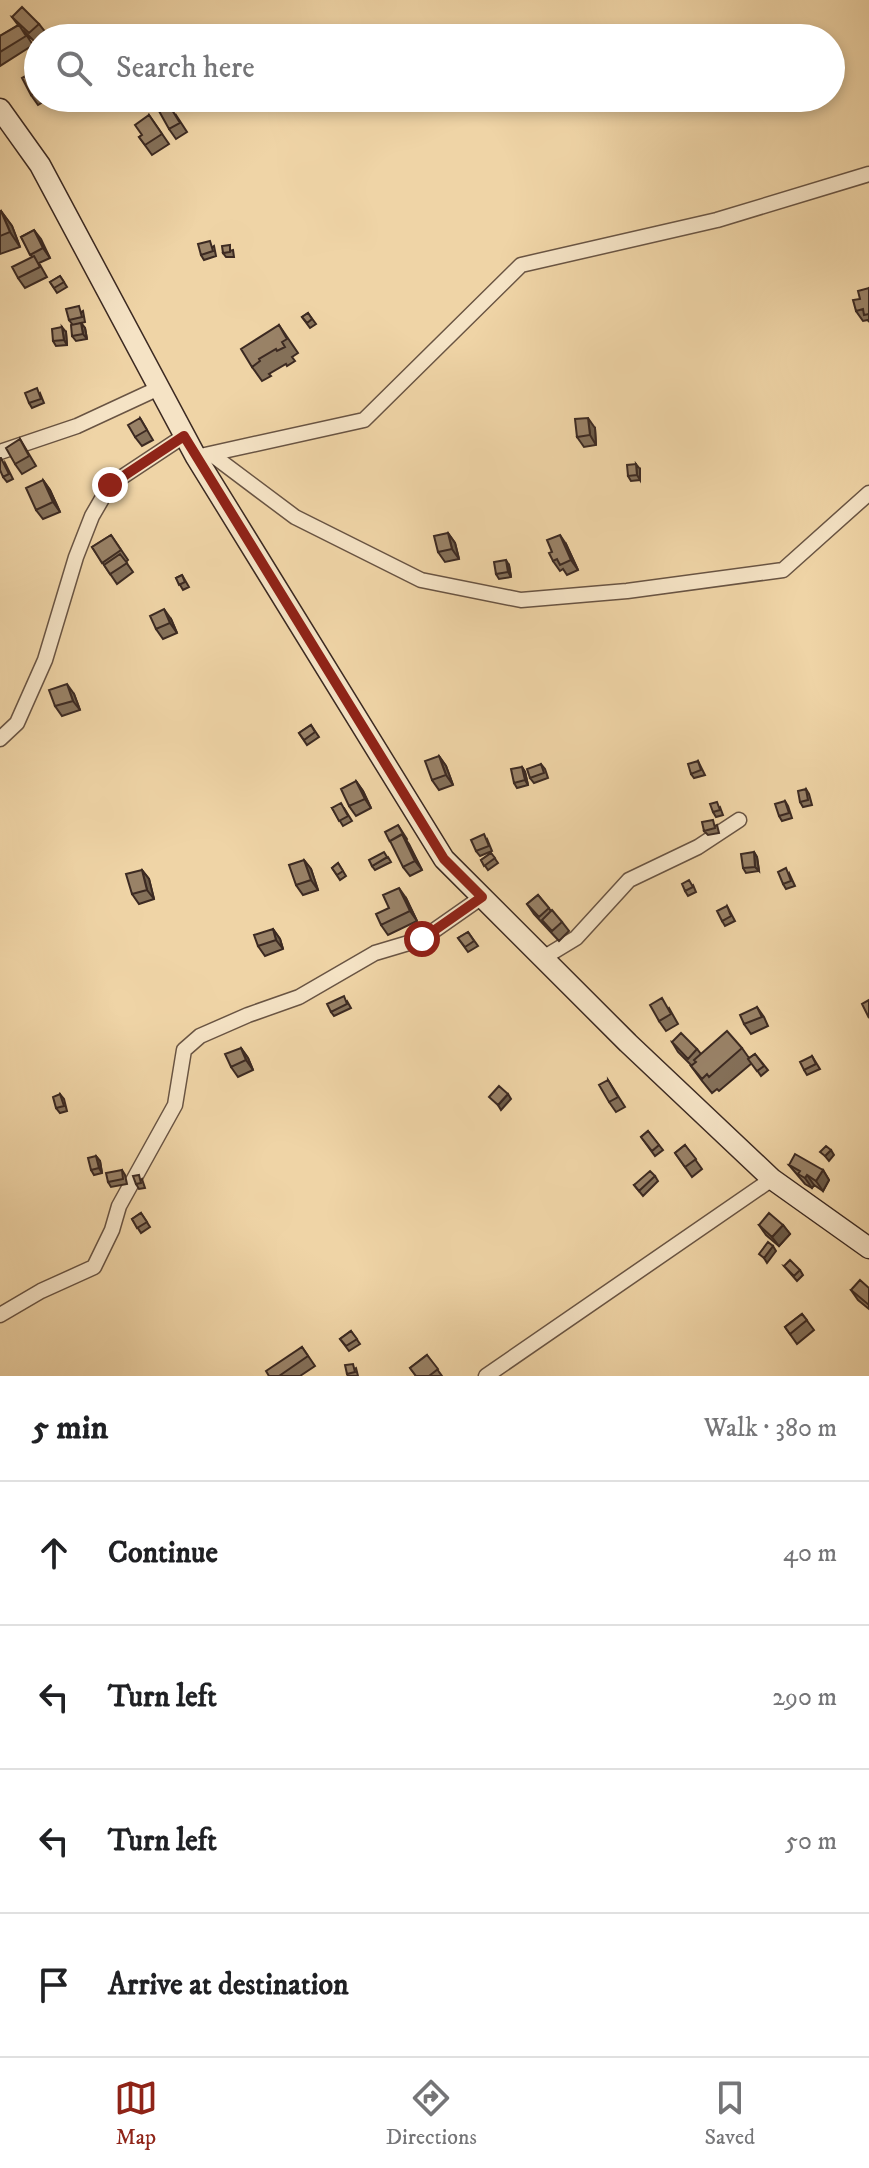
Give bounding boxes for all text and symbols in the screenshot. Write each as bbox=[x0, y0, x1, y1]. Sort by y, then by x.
search box bbox=[24, 24, 845, 112]
icon: search bbox=[52, 46, 96, 90]
text: Search here bbox=[116, 50, 255, 87]
route end bbox=[92, 467, 128, 503]
route start bbox=[404, 921, 440, 957]
text: 5 min bbox=[32, 1407, 108, 1449]
text: Walk · 380 m bbox=[704, 1412, 837, 1445]
icon: ahead bbox=[32, 1531, 76, 1575]
text: Continue bbox=[108, 1535, 218, 1572]
text: 40 m bbox=[783, 1537, 837, 1570]
icon: left bbox=[32, 1675, 76, 1719]
text: Turn left bbox=[108, 1679, 217, 1716]
text: 290 m bbox=[772, 1681, 837, 1714]
icon: left bbox=[32, 1819, 76, 1863]
text: Turn left bbox=[108, 1823, 217, 1860]
text: 50 m bbox=[785, 1825, 837, 1858]
icon: arrive bbox=[32, 1963, 76, 2007]
text: Arrive at destination bbox=[108, 1967, 349, 2004]
tab: Map bbox=[114, 2076, 158, 2151]
tab: Directions bbox=[386, 2076, 477, 2151]
tab: Saved bbox=[705, 2076, 755, 2151]

